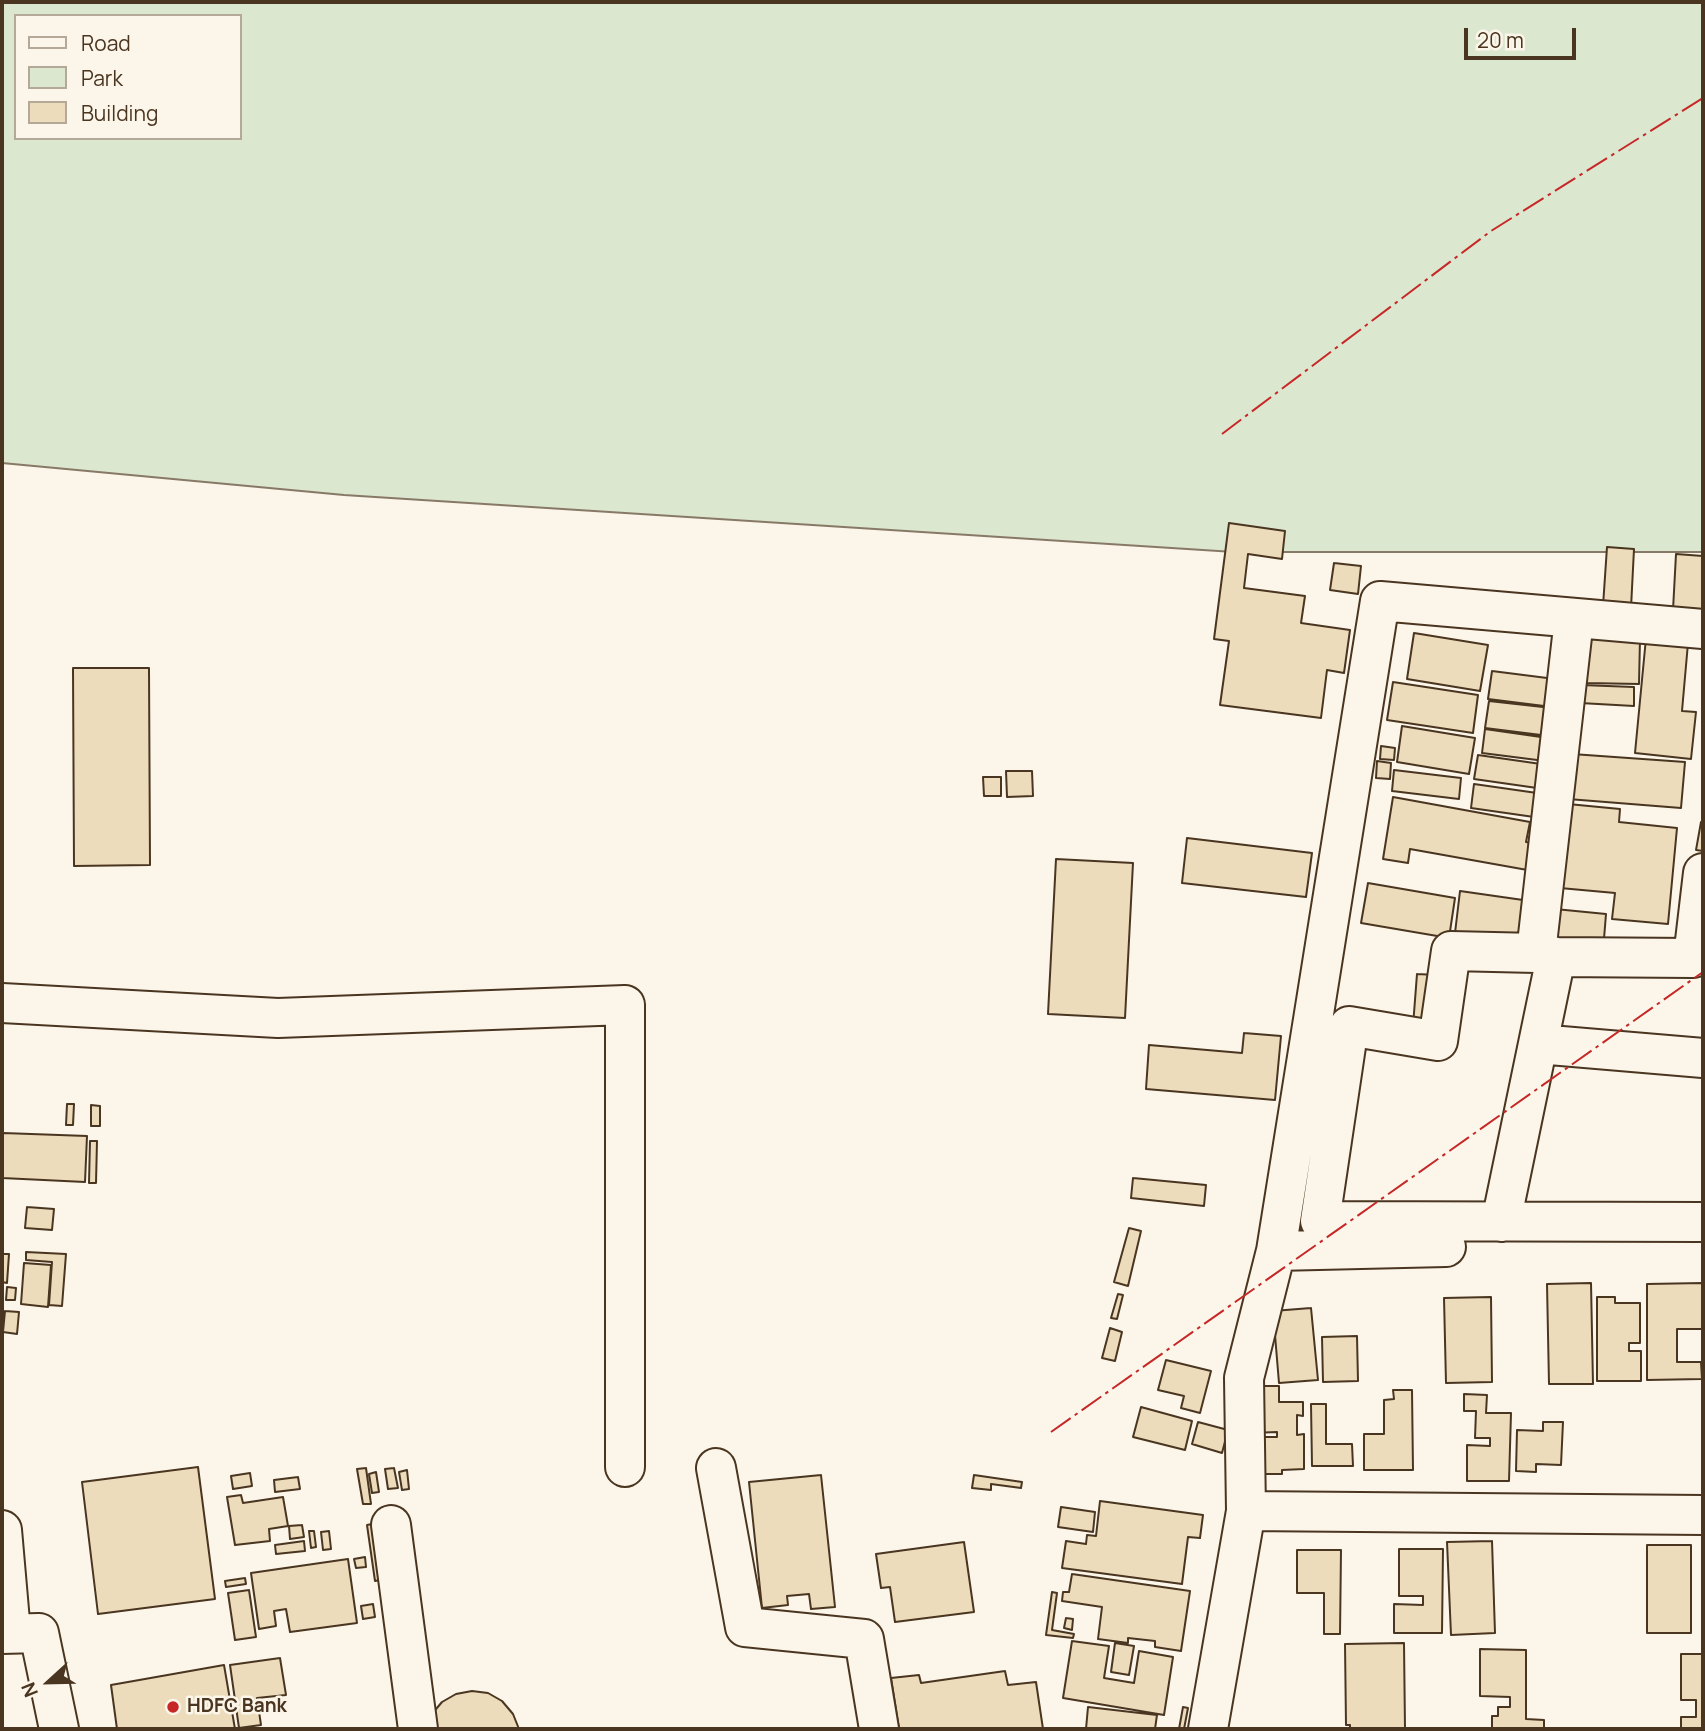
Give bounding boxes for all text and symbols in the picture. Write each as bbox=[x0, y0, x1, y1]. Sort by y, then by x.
legend bbox=[14, 14, 242, 140]
scale bar bbox=[1467, 14, 1579, 58]
text: 20 m bbox=[1477, 26, 1524, 54]
text: Road bbox=[81, 29, 131, 57]
text: Park bbox=[81, 64, 123, 92]
text: Building bbox=[81, 99, 158, 127]
north arrow bbox=[14, 1647, 84, 1717]
text: N bbox=[15, 1679, 44, 1701]
place label: HDFC Bank bbox=[187, 1696, 287, 1718]
marker: HDFC Bank bbox=[165, 1699, 181, 1715]

